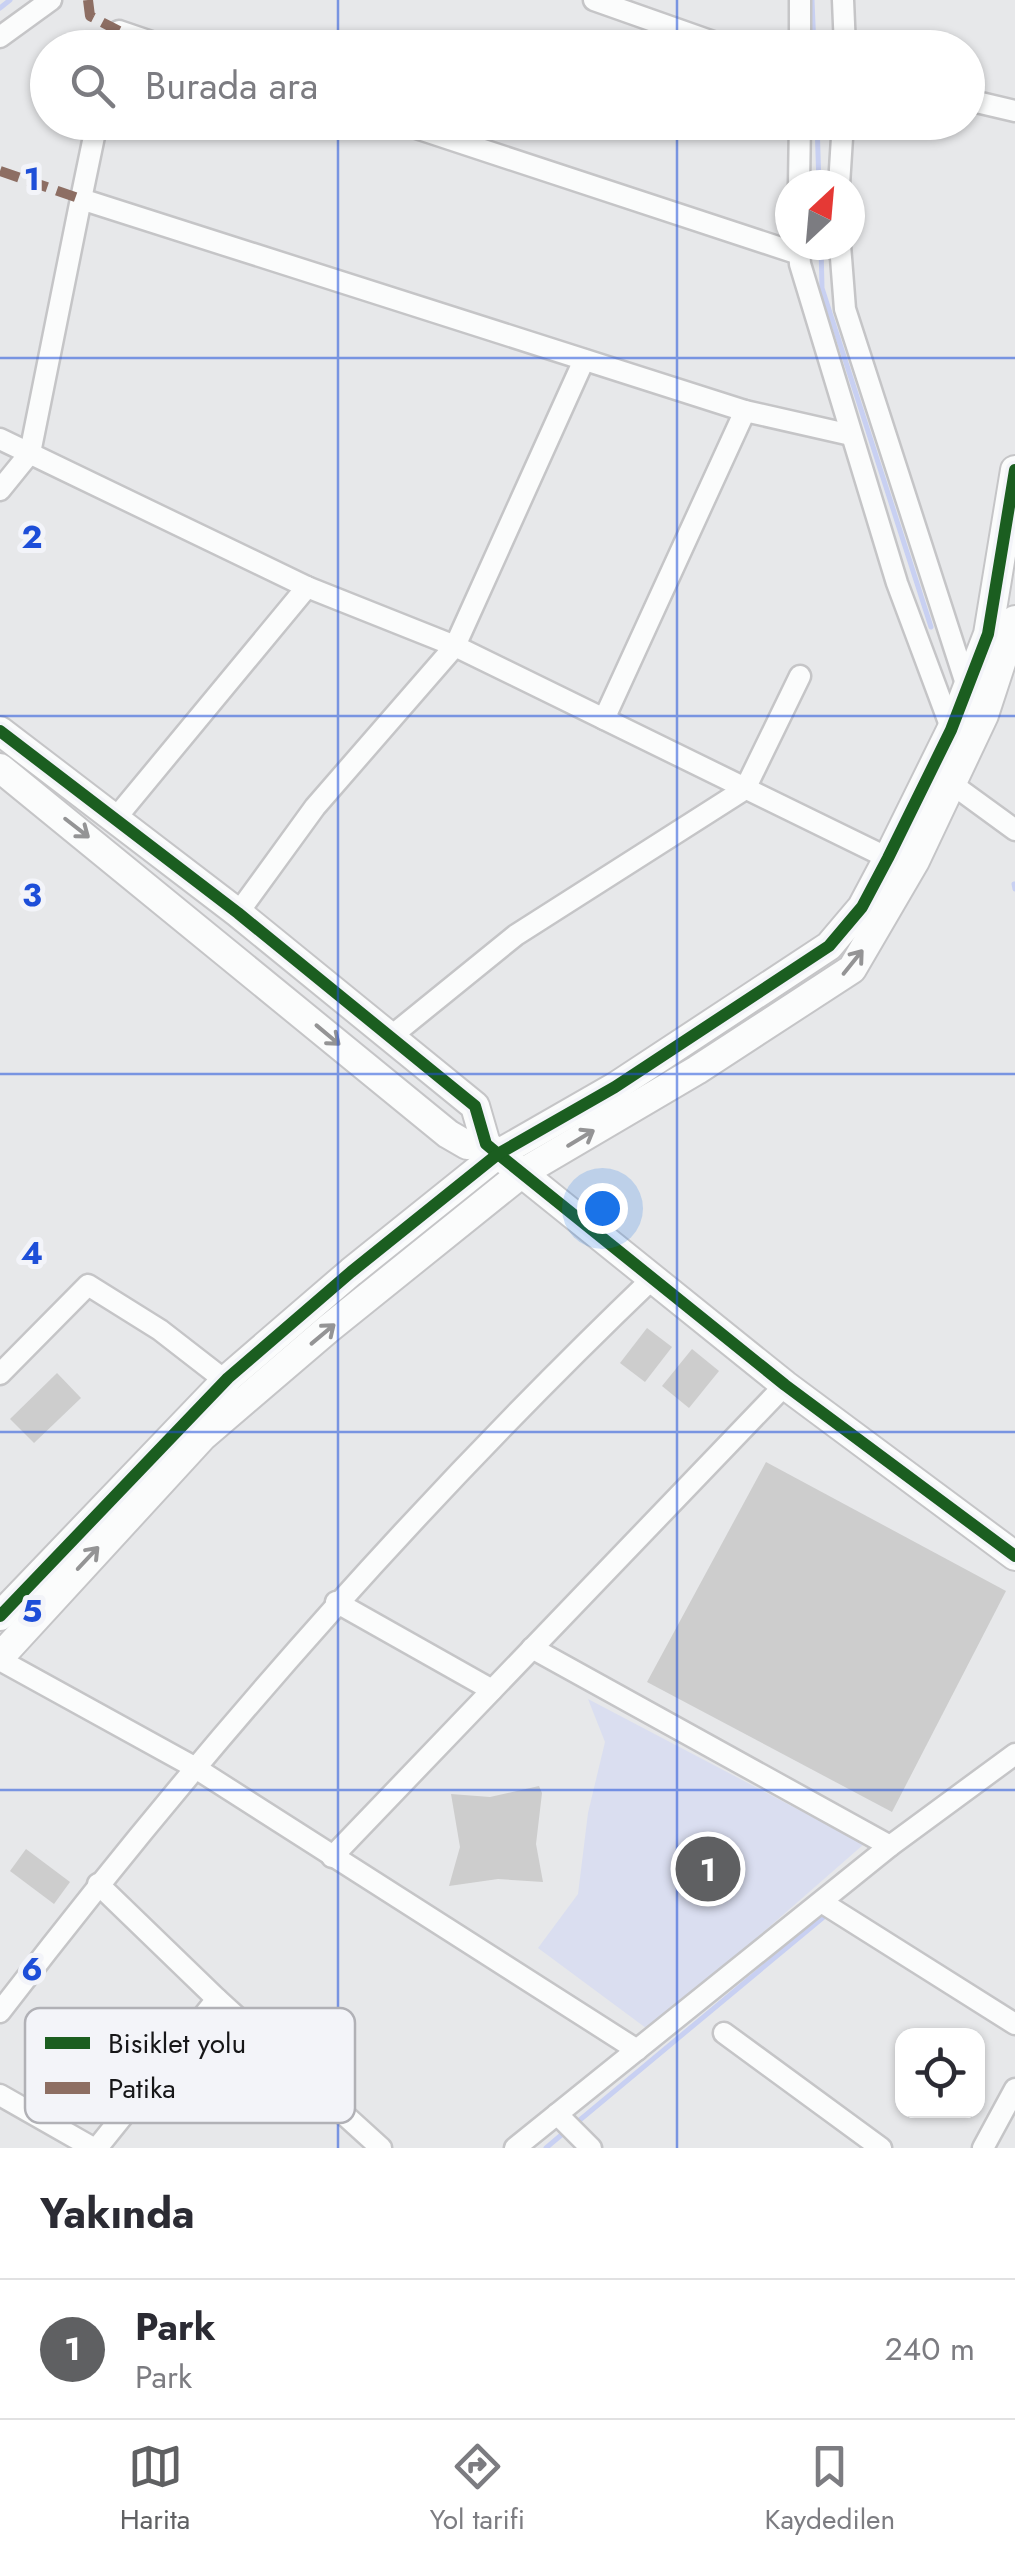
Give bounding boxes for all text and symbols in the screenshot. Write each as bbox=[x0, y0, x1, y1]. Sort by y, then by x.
search box bbox=[30, 30, 985, 140]
icon: search bbox=[65, 58, 120, 113]
text: Burada ara bbox=[145, 58, 318, 113]
text: 1 bbox=[24, 156, 40, 202]
north arrow bbox=[775, 170, 865, 260]
text: 2 bbox=[22, 514, 43, 560]
one-way arrow bbox=[63, 817, 89, 839]
text: 3 bbox=[22, 872, 42, 918]
one-way arrow bbox=[841, 950, 864, 975]
one-way arrow bbox=[314, 1024, 340, 1046]
one-way arrow bbox=[566, 1128, 595, 1148]
your location bbox=[577, 1183, 628, 1234]
text: 4 bbox=[21, 1230, 43, 1276]
one-way arrow bbox=[309, 1323, 335, 1345]
one-way arrow bbox=[76, 1547, 100, 1571]
text: 5 bbox=[22, 1588, 42, 1634]
pin: 1 bbox=[676, 1832, 740, 1906]
text: 6 bbox=[21, 1946, 43, 1992]
legend bbox=[25, 2008, 355, 2123]
text: Bisiklet yolu bbox=[108, 2023, 246, 2064]
map controls bbox=[895, 2028, 985, 2118]
button: locate bbox=[895, 2028, 985, 2118]
text: Patika bbox=[108, 2068, 176, 2109]
text: Yakında bbox=[40, 2183, 195, 2244]
text: Park bbox=[135, 2299, 216, 2354]
text: 1 bbox=[64, 2326, 81, 2372]
text: 240 m bbox=[884, 2326, 975, 2372]
text: Park bbox=[135, 2354, 192, 2400]
tab: Harita bbox=[120, 2439, 190, 2540]
tab: Yol tarifi bbox=[430, 2439, 525, 2540]
tab: Kaydedilen bbox=[765, 2439, 895, 2540]

